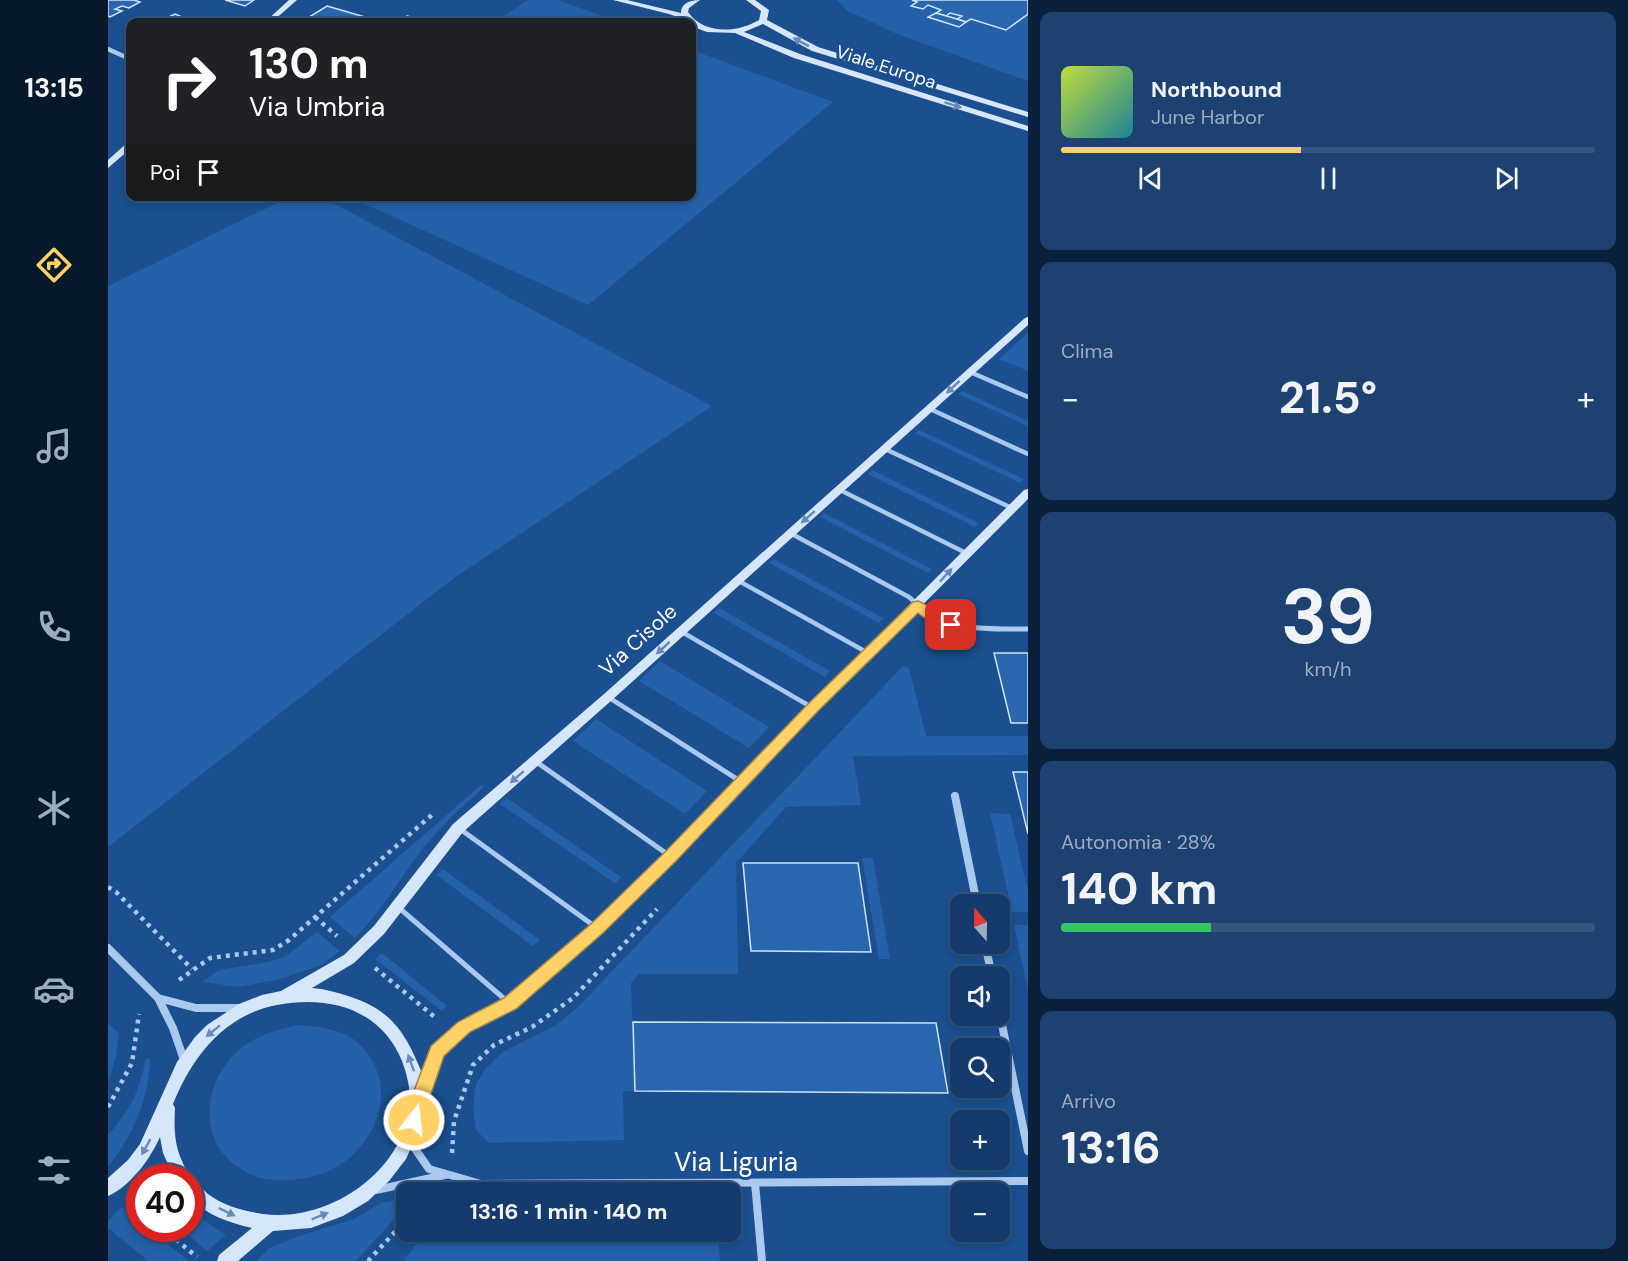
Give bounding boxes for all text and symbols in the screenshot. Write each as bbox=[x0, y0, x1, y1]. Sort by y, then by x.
text: 130 m bbox=[249, 36, 369, 91]
one-way arrow bbox=[793, 37, 810, 47]
street label: Viale Europa bbox=[833, 40, 939, 94]
icon: right bbox=[150, 42, 228, 120]
text: 13:15 bbox=[24, 70, 84, 105]
text: Northbound bbox=[1151, 75, 1282, 104]
text: Via Umbria bbox=[249, 89, 385, 124]
one-way arrow bbox=[944, 101, 962, 111]
text: June Harbor bbox=[1151, 104, 1264, 130]
icon: arrive bbox=[192, 156, 225, 189]
text: Poi bbox=[150, 158, 180, 187]
icon: previous bbox=[1134, 162, 1167, 195]
icon: pause bbox=[1312, 162, 1345, 195]
icon: next bbox=[1490, 162, 1523, 195]
icon: directions bbox=[33, 244, 75, 286]
text: Clima bbox=[1061, 338, 1113, 364]
text: 21.5° bbox=[1279, 368, 1377, 427]
text: − bbox=[1061, 377, 1079, 420]
text: + bbox=[1577, 377, 1595, 420]
one-way arrow bbox=[946, 380, 960, 394]
icon: music bbox=[33, 425, 75, 467]
one-way arrow bbox=[800, 511, 816, 524]
text: 39 bbox=[1281, 566, 1375, 667]
one-way arrow bbox=[938, 569, 952, 583]
street label: Via Cisole bbox=[593, 597, 683, 682]
pin bbox=[925, 599, 976, 650]
icon: phone bbox=[33, 606, 75, 648]
icon: arrive bbox=[934, 608, 967, 641]
one-way arrow bbox=[656, 641, 671, 654]
text: km/h bbox=[1304, 656, 1352, 682]
one-way arrow bbox=[510, 770, 525, 783]
icon: climate bbox=[33, 787, 75, 829]
text: Autonomia · 28% bbox=[1061, 829, 1215, 855]
text: 140 km bbox=[1061, 859, 1217, 918]
north arrow bbox=[950, 894, 1010, 954]
map controls bbox=[950, 894, 1010, 1242]
button: sound bbox=[950, 966, 1010, 1026]
icon: car bbox=[33, 968, 75, 1010]
one-way arrow bbox=[205, 1024, 221, 1037]
button: search bbox=[950, 1038, 1010, 1098]
one-way arrow bbox=[406, 1054, 416, 1072]
position arrow bbox=[382, 1088, 446, 1152]
text: Arrivo bbox=[1061, 1088, 1116, 1114]
button: + bbox=[950, 1110, 1010, 1170]
text: 13:16 bbox=[1061, 1118, 1161, 1177]
one-way arrow bbox=[141, 1139, 151, 1156]
street label: Via Liguria bbox=[674, 1145, 798, 1179]
icon: filters bbox=[33, 1149, 75, 1191]
speed limit sign: 40 bbox=[126, 1164, 204, 1242]
button: − bbox=[950, 1182, 1010, 1242]
text: 13:16 · 1 min · 140 m bbox=[470, 1197, 667, 1226]
one-way arrow bbox=[218, 1208, 235, 1217]
one-way arrow bbox=[311, 1211, 329, 1220]

